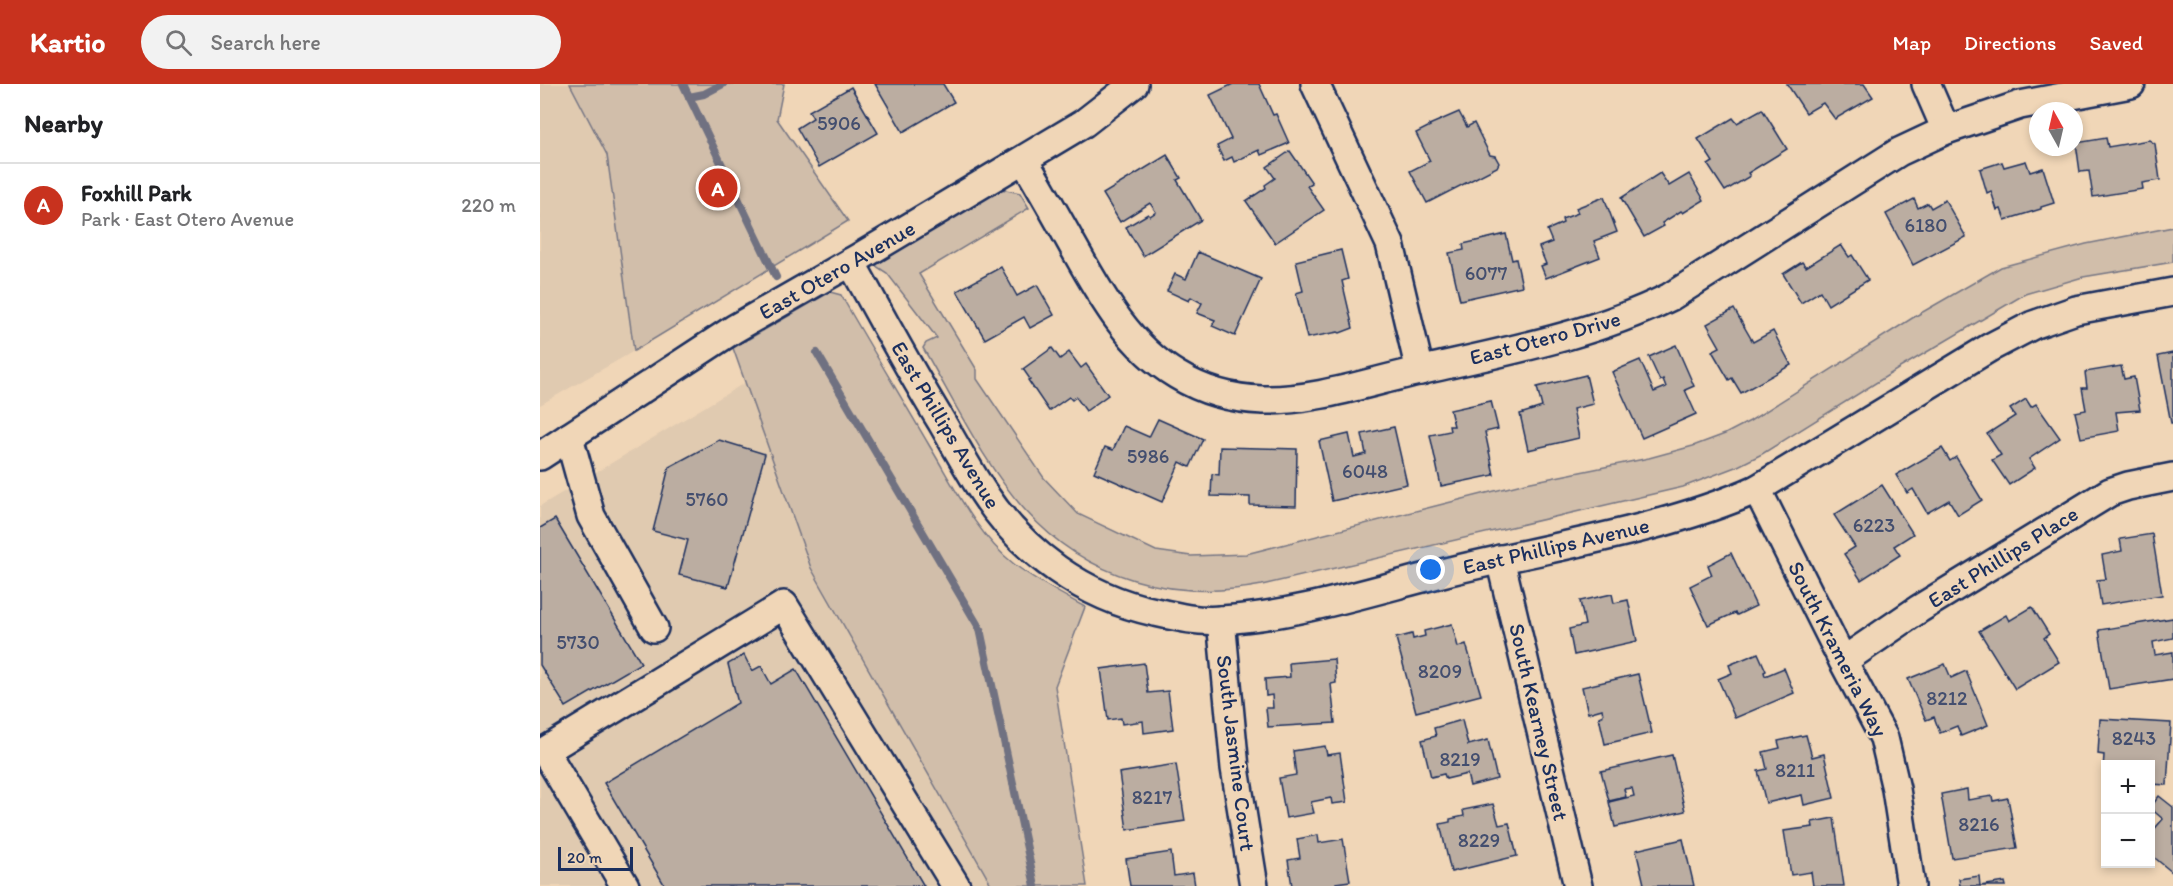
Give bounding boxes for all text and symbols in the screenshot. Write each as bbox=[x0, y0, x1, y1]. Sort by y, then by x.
search box bbox=[141, 15, 561, 69]
text: Kartio bbox=[30, 25, 105, 59]
icon: search bbox=[162, 26, 195, 59]
text: Search here bbox=[210, 29, 321, 56]
text: Map bbox=[1893, 30, 1931, 55]
text: Directions bbox=[1964, 30, 2056, 55]
text: Saved bbox=[2089, 30, 2143, 55]
north arrow bbox=[2029, 102, 2083, 156]
text: Nearby bbox=[24, 107, 103, 139]
house number: 5906 bbox=[817, 111, 861, 135]
pin: A bbox=[698, 166, 738, 210]
text: Foxhill Park bbox=[81, 180, 192, 207]
text: A bbox=[37, 193, 50, 217]
text: 220 m bbox=[461, 193, 516, 217]
text: Park · East Otero Avenue bbox=[81, 207, 294, 231]
house number: 6180 bbox=[1904, 213, 1948, 237]
street label: East Otero Avenue bbox=[754, 214, 920, 326]
house number: 6077 bbox=[1465, 261, 1507, 285]
street label: East Otero Drive bbox=[1467, 305, 1623, 371]
street label: East Phillips Avenue bbox=[885, 336, 1007, 514]
house number: 5986 bbox=[1127, 444, 1169, 468]
house number: 6048 bbox=[1342, 459, 1388, 483]
house number: 5760 bbox=[685, 487, 729, 511]
street label: East Phillips Place bbox=[1923, 500, 2083, 614]
street label: East Phillips Avenue bbox=[1460, 511, 1652, 581]
house number: 6223 bbox=[1853, 513, 1895, 537]
your location bbox=[1416, 555, 1445, 584]
street label: South Krameria Way bbox=[1782, 557, 1894, 742]
street label: South Kearney Street bbox=[1503, 621, 1575, 823]
house number: 5730 bbox=[556, 630, 600, 654]
street label: South Jasmine Court bbox=[1211, 653, 1261, 853]
house number: 8209 bbox=[1418, 659, 1462, 683]
house number: 8212 bbox=[1926, 686, 1968, 710]
house number: 8243 bbox=[2112, 726, 2156, 750]
house number: 8219 bbox=[1439, 747, 1481, 771]
house number: 8211 bbox=[1775, 758, 1815, 782]
map controls bbox=[2101, 760, 2155, 868]
button: + bbox=[2101, 760, 2155, 814]
house number: 8217 bbox=[1132, 785, 1172, 809]
house number: 8216 bbox=[1958, 812, 2000, 836]
button: − bbox=[2101, 814, 2155, 868]
house number: 8229 bbox=[1458, 828, 1500, 852]
scale bar bbox=[558, 844, 633, 872]
text: 20 m bbox=[567, 848, 602, 867]

